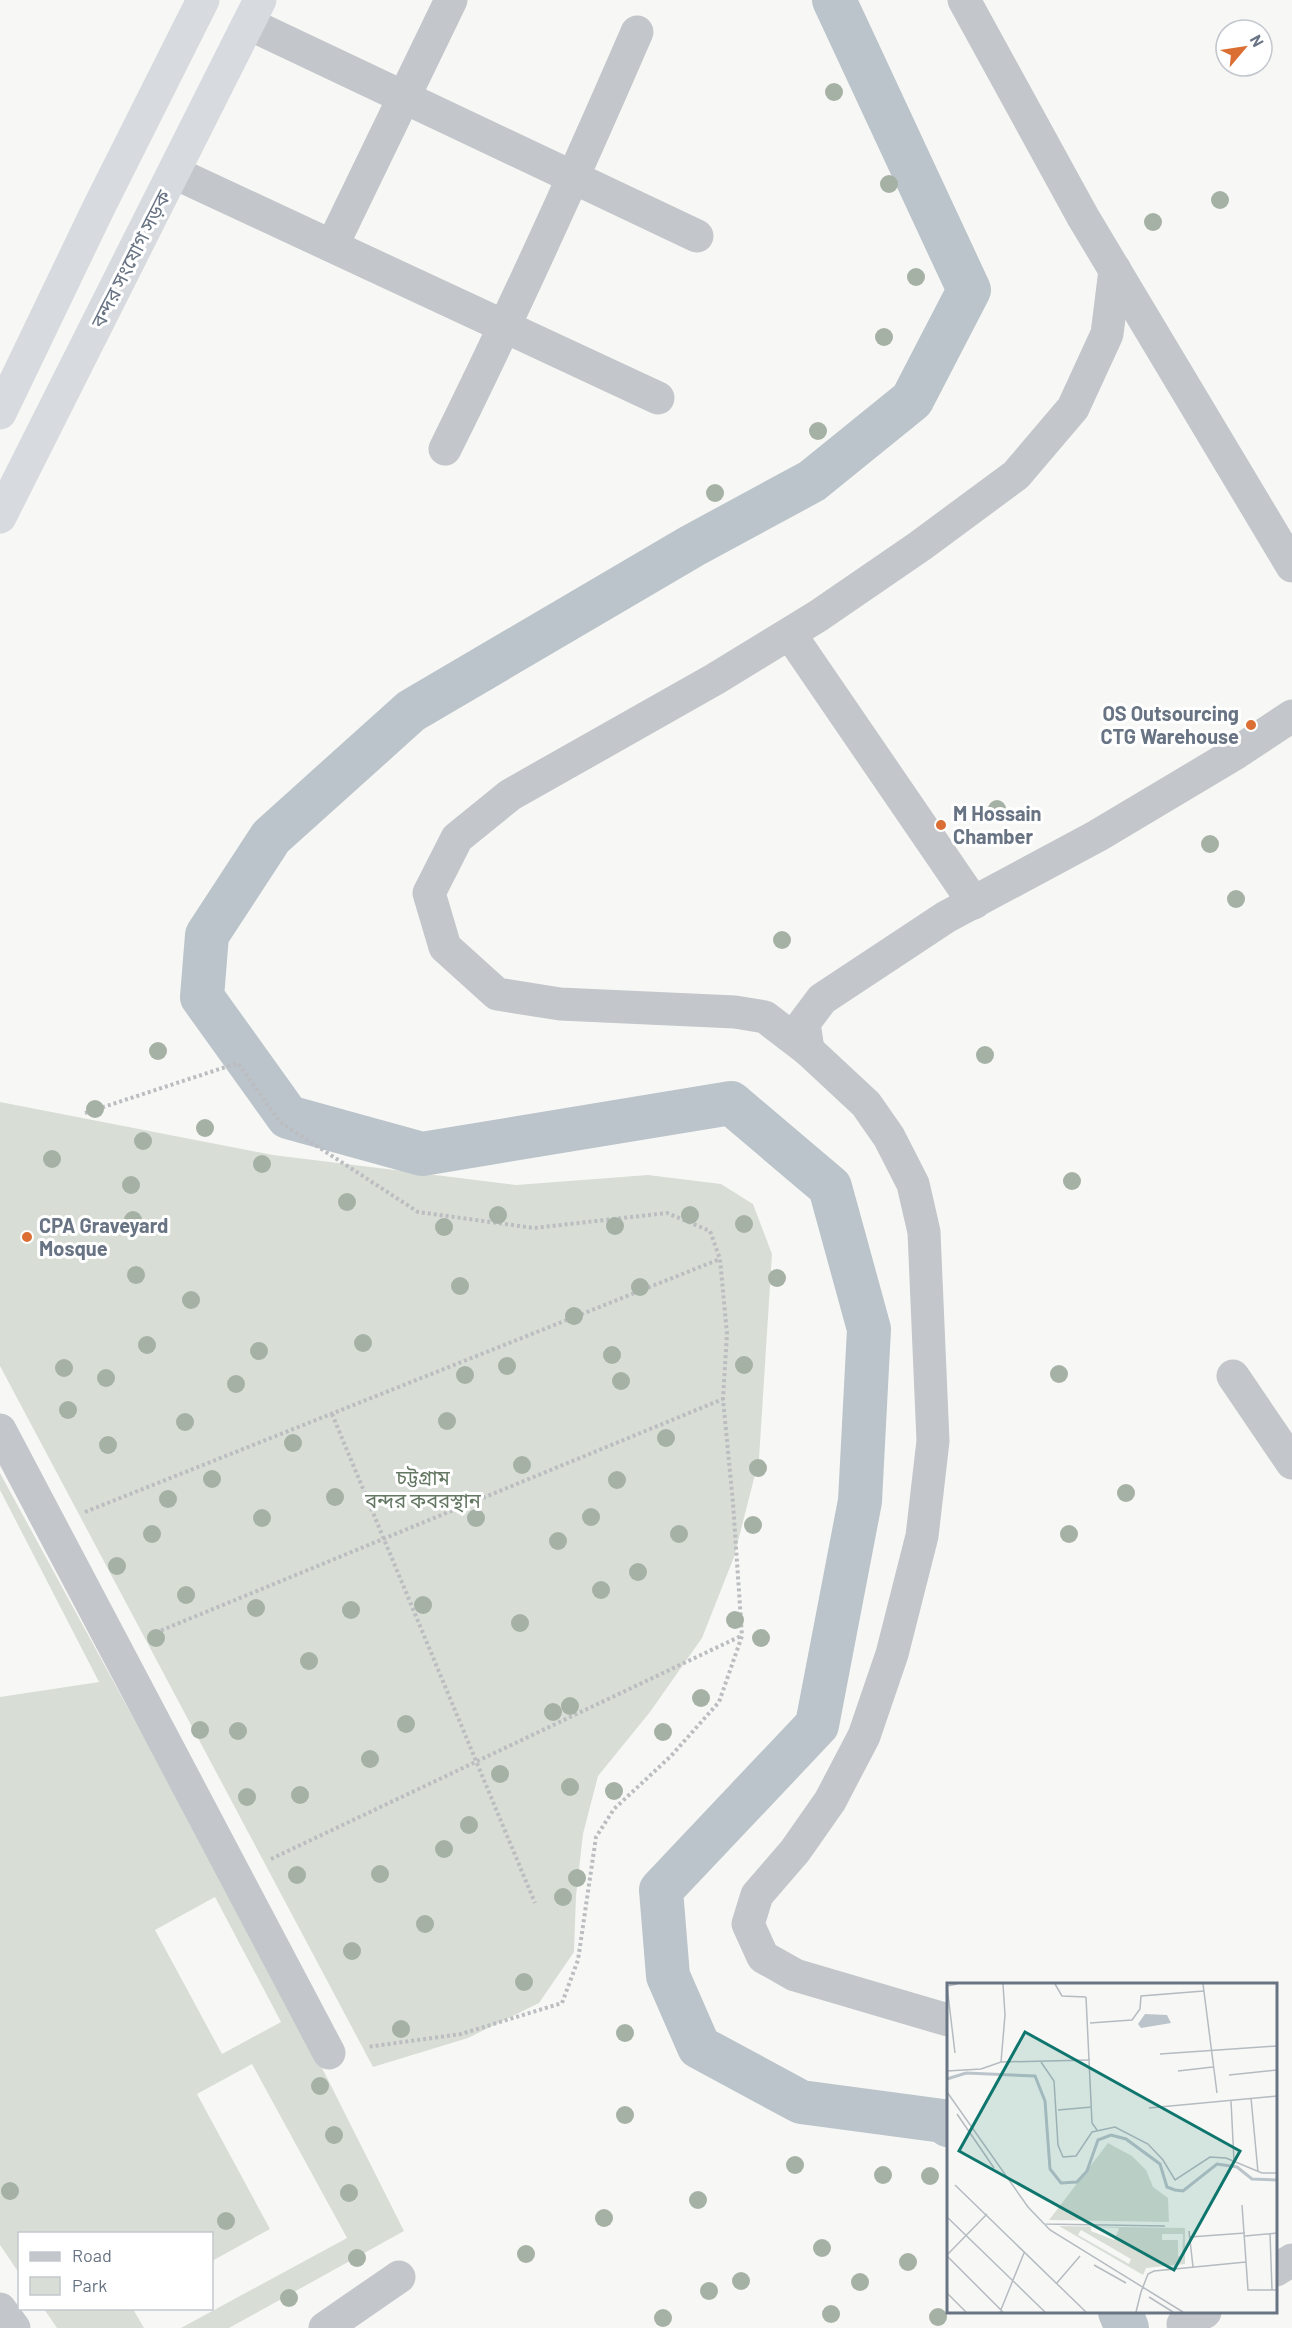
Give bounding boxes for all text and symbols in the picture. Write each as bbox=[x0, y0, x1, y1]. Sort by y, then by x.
north arrow bbox=[1214, 18, 1274, 78]
text: N bbox=[1247, 31, 1268, 50]
street label: বন্দর সংযোগ সড়ক bbox=[85, 185, 175, 332]
place label: OS Outsourcing CTG Warehouse bbox=[1101, 701, 1239, 748]
marker: OS Outsourcing CTG Warehouse bbox=[1244, 718, 1258, 732]
place label: M Hossain Chamber bbox=[953, 801, 1042, 848]
marker: M Hossain Chamber bbox=[934, 818, 948, 832]
place label: CPA Graveyard Mosque bbox=[39, 1213, 168, 1260]
marker: CPA Graveyard Mosque bbox=[20, 1230, 34, 1244]
park label: চট্টগ্রাম বন্দর কবরস্থান bbox=[364, 1465, 482, 1513]
inset map bbox=[947, 1983, 1277, 2313]
legend bbox=[18, 2232, 213, 2310]
text: Road bbox=[72, 2244, 112, 2266]
text: Park bbox=[72, 2274, 107, 2296]

